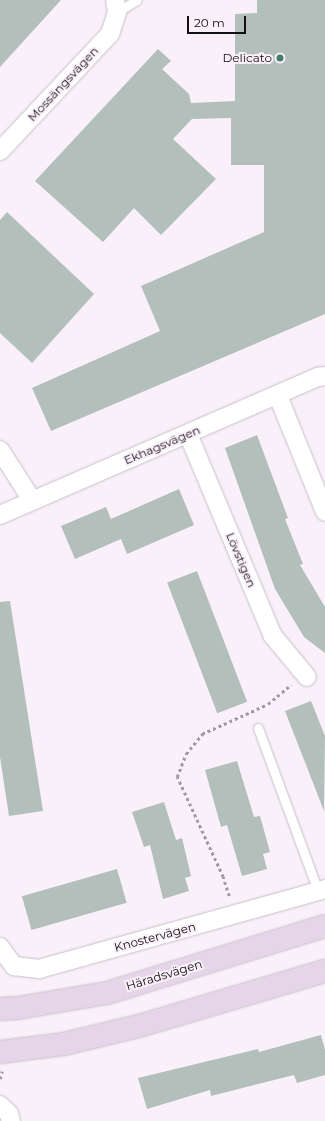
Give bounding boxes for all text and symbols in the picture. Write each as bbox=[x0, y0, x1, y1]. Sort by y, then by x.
scale bar bbox=[189, 8, 248, 34]
text: 20 m bbox=[194, 15, 225, 30]
street label: Mossängsvägen bbox=[25, 44, 101, 124]
place label: Delicato bbox=[222, 51, 272, 65]
marker: Delicato bbox=[275, 53, 285, 63]
street label: Ekhagsvägen bbox=[122, 422, 202, 468]
street label: Lövstigen bbox=[223, 530, 259, 590]
street label: Knostervägen bbox=[113, 919, 197, 955]
street label: Häradsvägen bbox=[124, 957, 204, 993]

